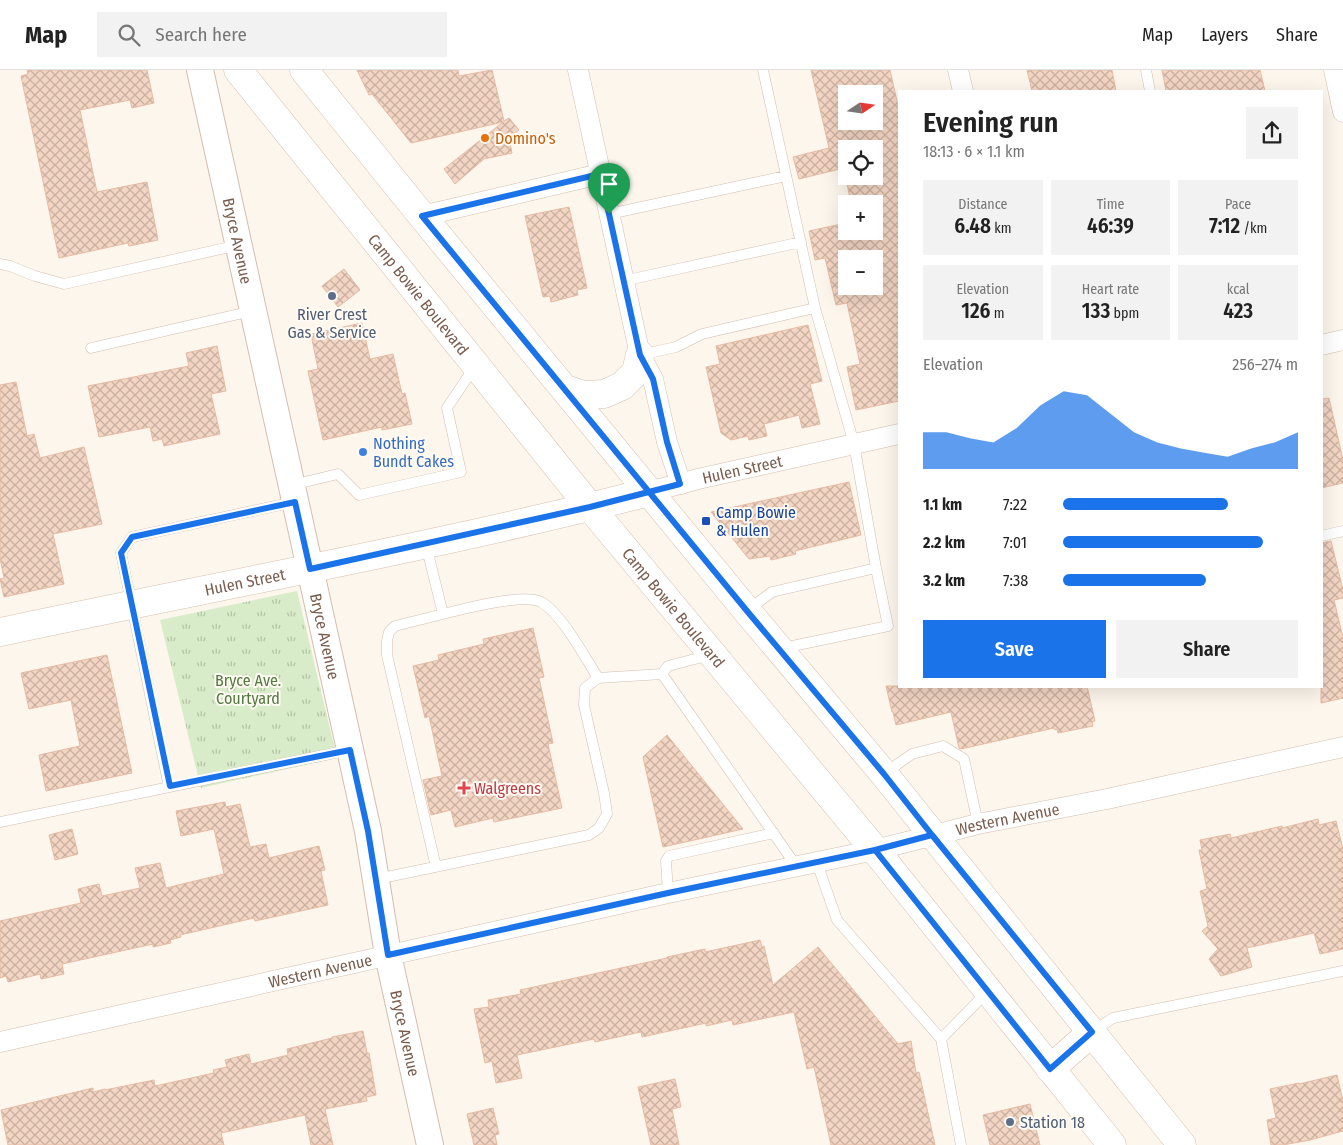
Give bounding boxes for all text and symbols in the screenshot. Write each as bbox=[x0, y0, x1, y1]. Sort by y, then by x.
search box bbox=[97, 12, 447, 57]
text: Map bbox=[25, 21, 67, 49]
icon: search bbox=[115, 21, 143, 49]
text: Search here bbox=[155, 23, 247, 46]
text: Map bbox=[1142, 24, 1173, 46]
text: Layers bbox=[1201, 24, 1248, 46]
text: Share bbox=[1276, 24, 1318, 46]
north arrow bbox=[838, 85, 882, 130]
map controls bbox=[838, 85, 883, 295]
text: Evening run bbox=[923, 106, 1058, 139]
button: share bbox=[1246, 107, 1298, 159]
place label: Domino's bbox=[495, 129, 556, 148]
marker: Domino's bbox=[479, 132, 491, 144]
button: locate bbox=[838, 140, 883, 185]
text: 18:13 · 6 × 1.1 km bbox=[923, 142, 1025, 161]
pin bbox=[588, 163, 630, 214]
icon: arrive bbox=[595, 170, 623, 198]
button: + bbox=[838, 195, 883, 240]
street label: Bryce Avenue bbox=[219, 196, 256, 286]
text: Distance bbox=[958, 196, 1007, 213]
text: Time bbox=[1097, 196, 1124, 213]
text: Pace bbox=[1225, 196, 1251, 213]
text: 6.48 bbox=[954, 213, 991, 239]
text: 46:39 bbox=[1087, 213, 1134, 239]
text: 7:12 bbox=[1209, 213, 1240, 239]
text: km bbox=[991, 220, 1011, 237]
text: /km bbox=[1240, 220, 1267, 237]
street label: Camp Bowie Boulevard bbox=[364, 230, 473, 359]
button: − bbox=[838, 250, 883, 295]
text: Elevation bbox=[956, 281, 1009, 298]
text: Heart rate bbox=[1082, 281, 1139, 298]
text: kcal bbox=[1227, 281, 1249, 298]
marker: River Crest Gas & Service bbox=[326, 290, 338, 302]
text: 126 bbox=[961, 298, 990, 324]
text: 133 bbox=[1082, 298, 1110, 324]
text: 423 bbox=[1223, 298, 1253, 324]
place label: River Crest Gas & Service bbox=[288, 305, 377, 342]
text: m bbox=[990, 305, 1004, 322]
text: bpm bbox=[1110, 305, 1139, 322]
text: Elevation bbox=[923, 355, 983, 374]
text: 256–274 m bbox=[1232, 355, 1298, 374]
place label: Nothing Bundt Cakes bbox=[373, 434, 454, 471]
marker: Nothing Bundt Cakes bbox=[357, 446, 369, 458]
street label: Hulen Street bbox=[700, 451, 785, 487]
text: 1.1 km bbox=[923, 495, 962, 514]
text: 7:22 bbox=[1003, 495, 1027, 514]
place label: Camp Bowie & Hulen bbox=[716, 503, 796, 540]
marker: Camp Bowie & Hulen bbox=[700, 515, 712, 527]
text: 2.2 km bbox=[923, 533, 965, 552]
text: 7:01 bbox=[1003, 533, 1027, 552]
street label: Camp Bowie Boulevard bbox=[618, 544, 729, 671]
street label: Hulen Street bbox=[203, 564, 288, 599]
text: 3.2 km bbox=[923, 571, 965, 590]
text: 7:38 bbox=[1003, 571, 1028, 590]
street label: Bryce Avenue bbox=[306, 591, 344, 681]
button: Save bbox=[923, 620, 1106, 678]
button: Share bbox=[1116, 620, 1298, 678]
park label: Bryce Ave. Courtyard bbox=[215, 671, 281, 708]
place label: Walgreens bbox=[474, 779, 541, 798]
marker: Walgreens bbox=[458, 782, 470, 794]
street label: Western Avenue bbox=[954, 799, 1061, 839]
street label: Western Avenue bbox=[267, 950, 374, 991]
street label: Bryce Avenue bbox=[387, 988, 424, 1078]
place label: Station 18 bbox=[1020, 1113, 1085, 1132]
marker: Station 18 bbox=[1004, 1116, 1016, 1128]

